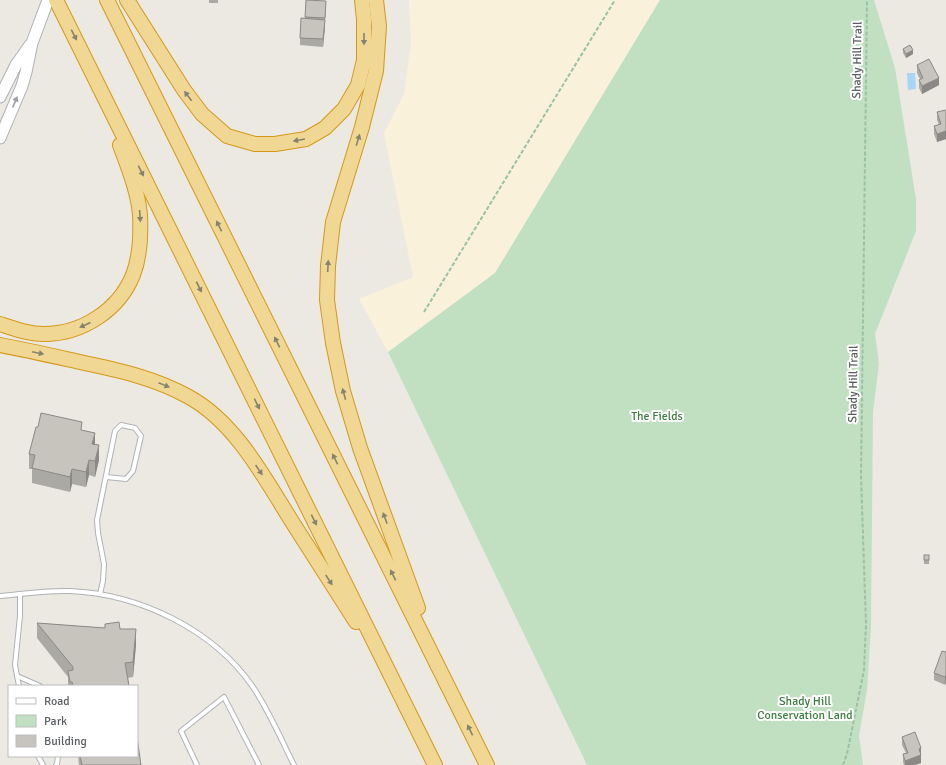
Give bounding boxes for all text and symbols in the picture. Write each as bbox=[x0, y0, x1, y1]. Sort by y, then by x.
street label: Shady Hill Trail bbox=[849, 21, 866, 99]
one-way arrow bbox=[70, 29, 77, 41]
one-way arrow bbox=[361, 33, 367, 46]
one-way arrow bbox=[184, 90, 192, 101]
one-way arrow bbox=[13, 96, 19, 108]
one-way arrow bbox=[355, 134, 361, 146]
one-way arrow bbox=[293, 137, 306, 143]
one-way arrow bbox=[138, 165, 144, 177]
one-way arrow bbox=[136, 210, 143, 222]
one-way arrow bbox=[216, 220, 223, 232]
one-way arrow bbox=[324, 260, 331, 272]
one-way arrow bbox=[196, 282, 202, 293]
one-way arrow bbox=[79, 322, 91, 328]
one-way arrow bbox=[274, 337, 281, 348]
street label: Shady Hill Trail bbox=[845, 345, 862, 423]
one-way arrow bbox=[32, 350, 44, 356]
one-way arrow bbox=[158, 383, 170, 389]
one-way arrow bbox=[341, 388, 347, 401]
one-way arrow bbox=[254, 398, 260, 410]
park label: The Fields bbox=[631, 409, 683, 424]
one-way arrow bbox=[332, 453, 339, 464]
one-way arrow bbox=[255, 465, 263, 475]
one-way arrow bbox=[382, 511, 388, 523]
one-way arrow bbox=[311, 515, 318, 526]
one-way arrow bbox=[390, 569, 396, 581]
one-way arrow bbox=[325, 575, 333, 585]
legend bbox=[8, 685, 138, 757]
text: Road bbox=[44, 694, 70, 709]
park label: Shady Hill Conservation Land bbox=[757, 694, 853, 723]
text: Park bbox=[44, 714, 67, 729]
one-way arrow bbox=[467, 724, 473, 736]
text: Building bbox=[44, 734, 87, 749]

